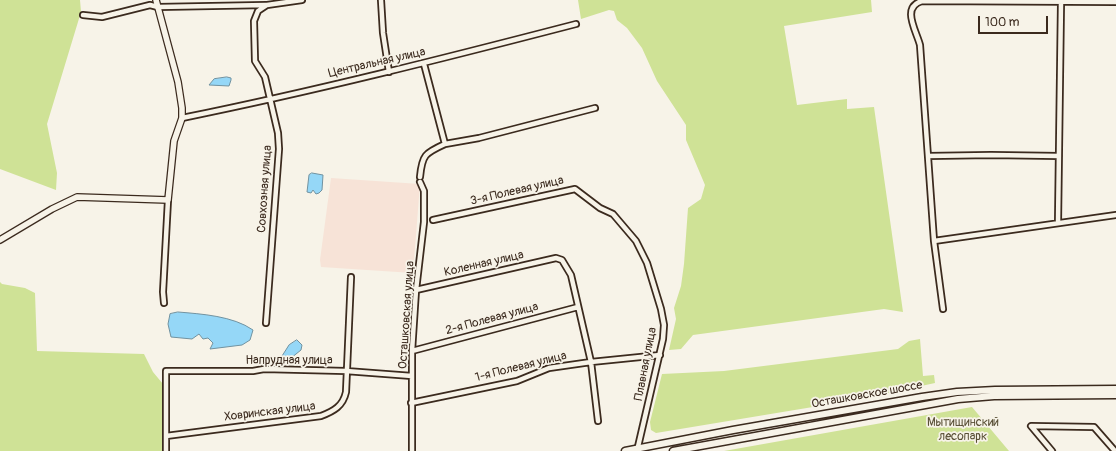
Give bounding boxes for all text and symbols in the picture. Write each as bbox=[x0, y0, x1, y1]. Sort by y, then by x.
scale bar bbox=[980, 8, 1050, 34]
text: 100 m bbox=[985, 15, 1019, 30]
street label: Центральная улица bbox=[327, 45, 427, 81]
street label: Совхозная улица bbox=[255, 145, 275, 233]
street label: 3-я Полевая улица bbox=[469, 173, 565, 209]
street label: Коленная улица bbox=[443, 248, 525, 280]
street label: Осташковская улица bbox=[396, 261, 418, 369]
street label: 2-я Полевая улица bbox=[444, 300, 540, 338]
street label: Плавная улица bbox=[632, 326, 660, 402]
street label: 1-я Полевая улица bbox=[474, 349, 568, 385]
street label: Напрудная улица bbox=[246, 354, 332, 368]
street label: Осташковское шоссе bbox=[810, 378, 924, 412]
street label: Ховринская улица bbox=[224, 399, 316, 425]
park label: Мытищинский лесопарк bbox=[927, 416, 999, 444]

